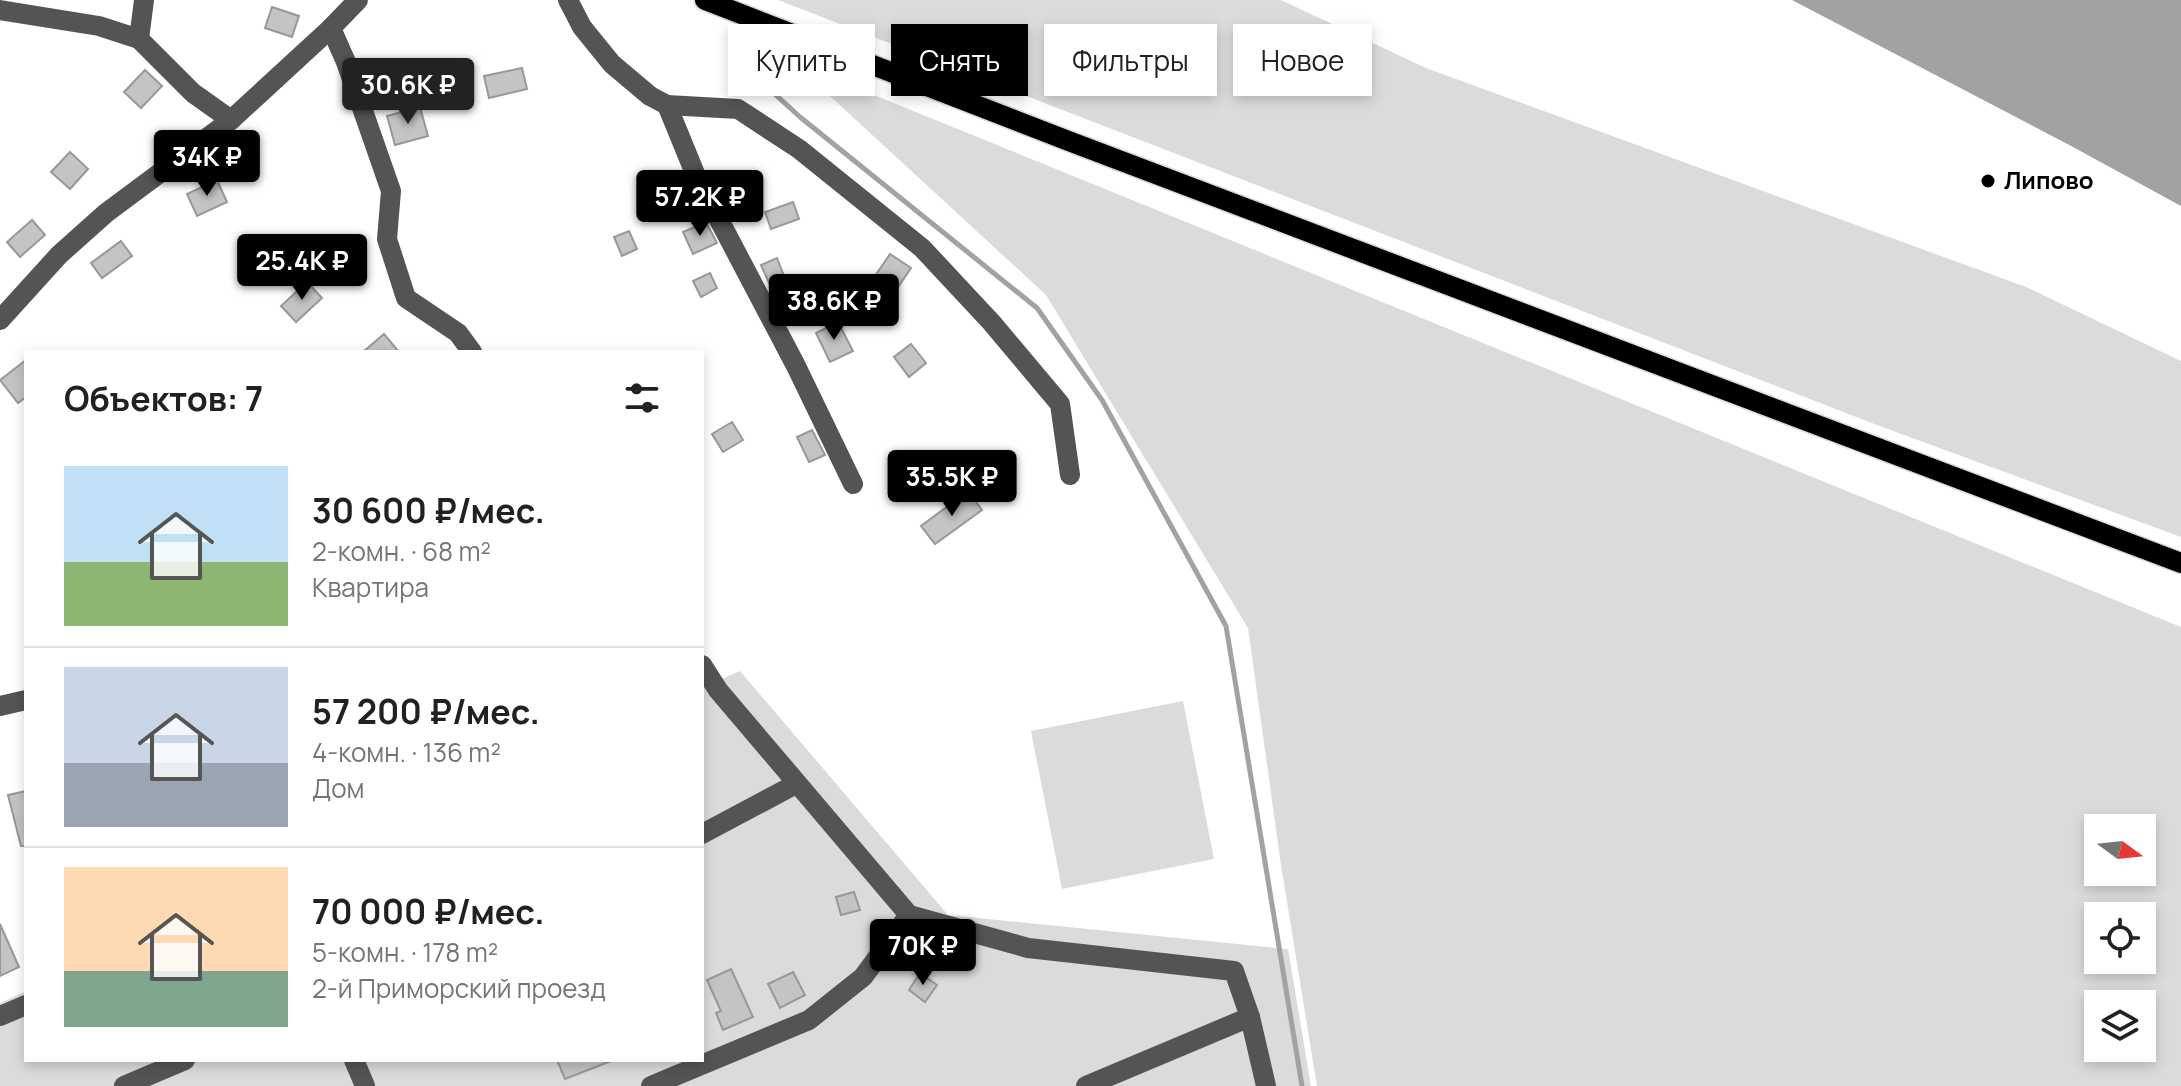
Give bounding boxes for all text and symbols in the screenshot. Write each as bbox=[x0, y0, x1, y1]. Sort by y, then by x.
chip: Купить bbox=[728, 24, 875, 96]
chip: Снять bbox=[891, 24, 1028, 96]
chip: Фильтры bbox=[1044, 24, 1217, 96]
chip: Новое bbox=[1233, 24, 1372, 96]
pin: 30.6K ₽ bbox=[334, 58, 482, 126]
text: 30.6K ₽ bbox=[360, 66, 456, 102]
pin: 34K ₽ bbox=[151, 130, 263, 198]
text: 34K ₽ bbox=[172, 138, 242, 174]
place label: Липово bbox=[2004, 163, 2094, 196]
pin: 57.2K ₽ bbox=[626, 170, 774, 238]
marker: Липово bbox=[1979, 172, 1997, 190]
text: 57.2K ₽ bbox=[654, 178, 746, 214]
pin: 25.4K ₽ bbox=[228, 234, 376, 302]
text: 25.4K ₽ bbox=[255, 242, 349, 278]
pin: 38.6K ₽ bbox=[760, 274, 908, 342]
text: 38.6K ₽ bbox=[787, 282, 881, 318]
text: Объектов: 7 bbox=[64, 375, 263, 421]
icon: filters bbox=[620, 376, 664, 420]
pin: 35.5K ₽ bbox=[878, 450, 1026, 518]
text: 35.5K ₽ bbox=[906, 458, 998, 494]
text: 30 600 ₽/мес. bbox=[312, 487, 545, 533]
icon: home bbox=[128, 498, 224, 594]
text: 2-комн. · 68 m² bbox=[312, 533, 491, 569]
text: Квартира bbox=[312, 569, 429, 605]
text: 57 200 ₽/мес. bbox=[312, 688, 540, 734]
icon: home bbox=[128, 699, 224, 795]
text: 4-комн. · 136 m² bbox=[312, 734, 501, 770]
text: Дом bbox=[312, 770, 365, 806]
north arrow bbox=[2084, 814, 2156, 886]
map controls bbox=[2084, 814, 2156, 1062]
text: 70 000 ₽/мес. bbox=[312, 888, 545, 934]
icon: home bbox=[128, 899, 224, 995]
button: locate bbox=[2084, 902, 2156, 974]
pin: 70K ₽ bbox=[867, 919, 979, 987]
text: 70K ₽ bbox=[888, 927, 958, 963]
text: 5-комн. · 178 m² bbox=[312, 934, 498, 970]
text: 2-й Приморский проезд bbox=[312, 970, 606, 1006]
button: layers bbox=[2084, 990, 2156, 1062]

